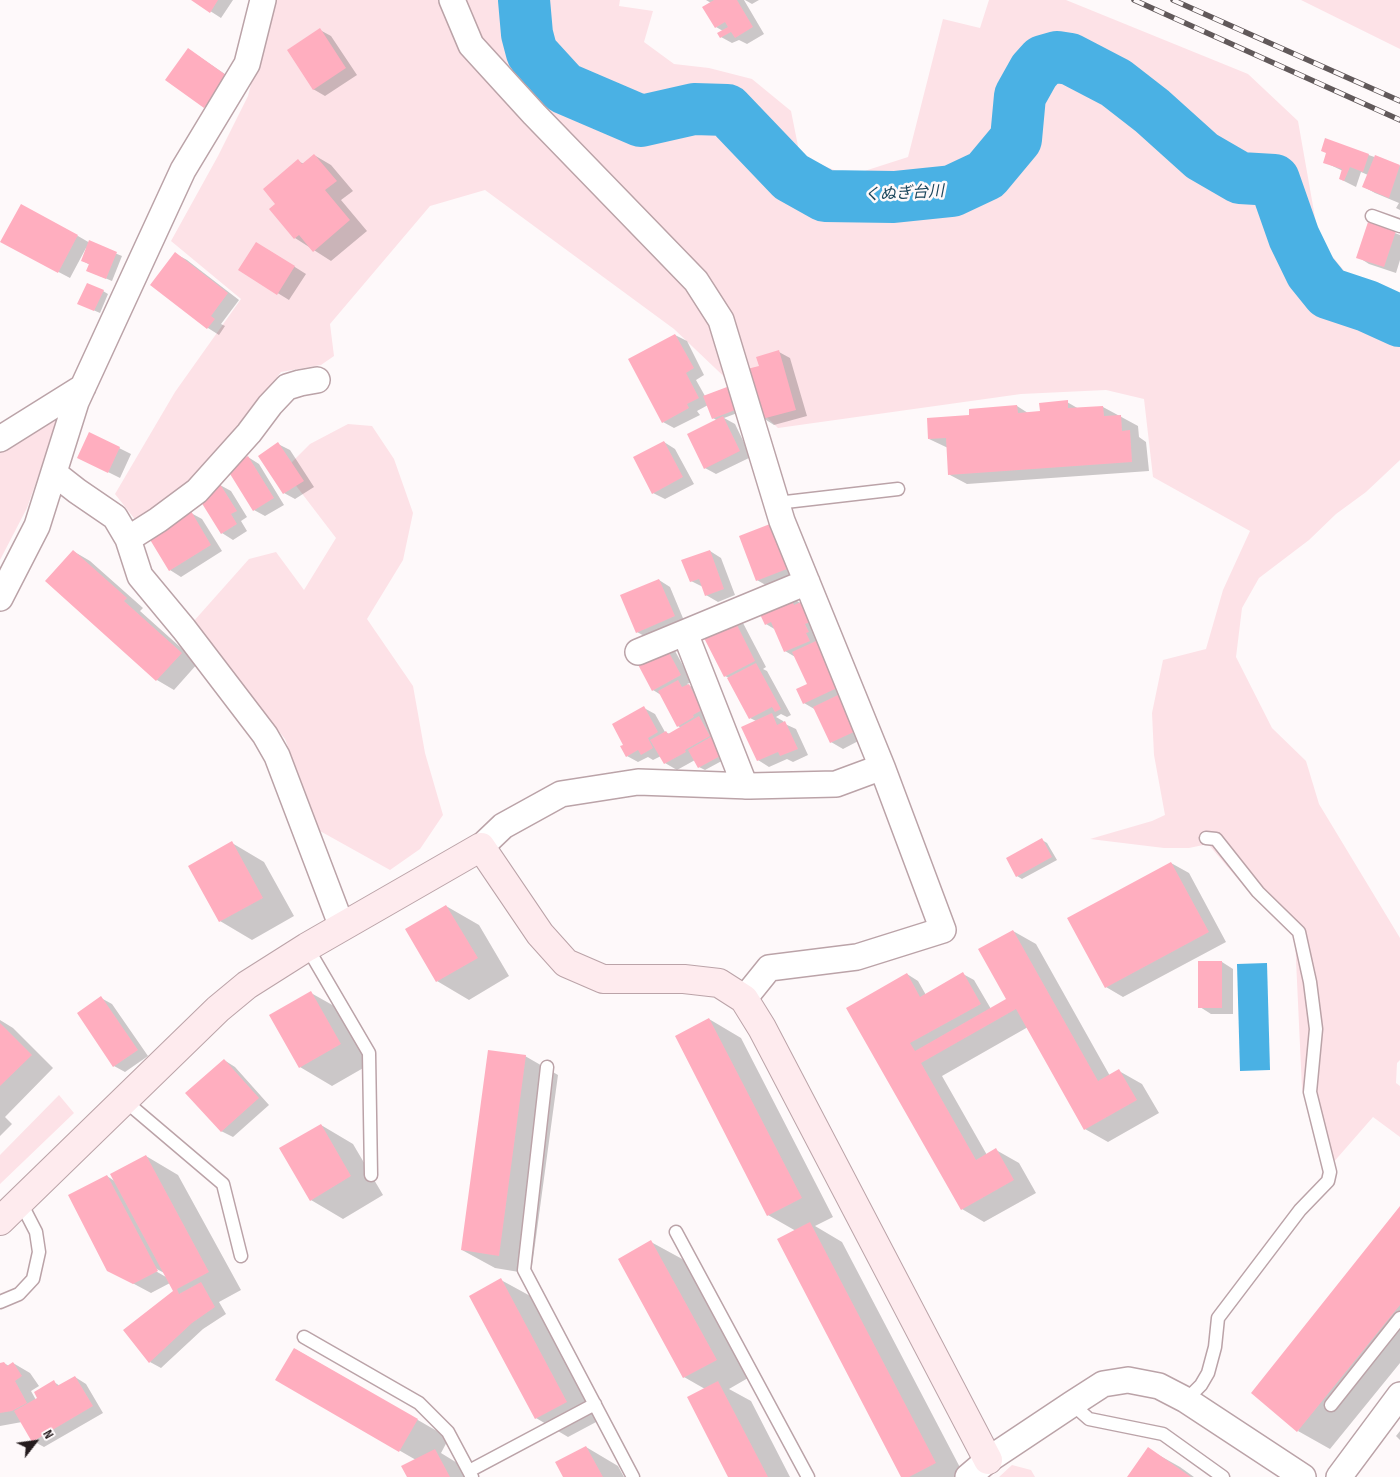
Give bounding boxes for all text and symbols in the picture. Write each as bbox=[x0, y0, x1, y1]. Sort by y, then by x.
water label: くぬぎ台川 bbox=[864, 182, 944, 206]
north arrow bbox=[10, 1417, 60, 1467]
text: N bbox=[39, 1427, 58, 1442]

